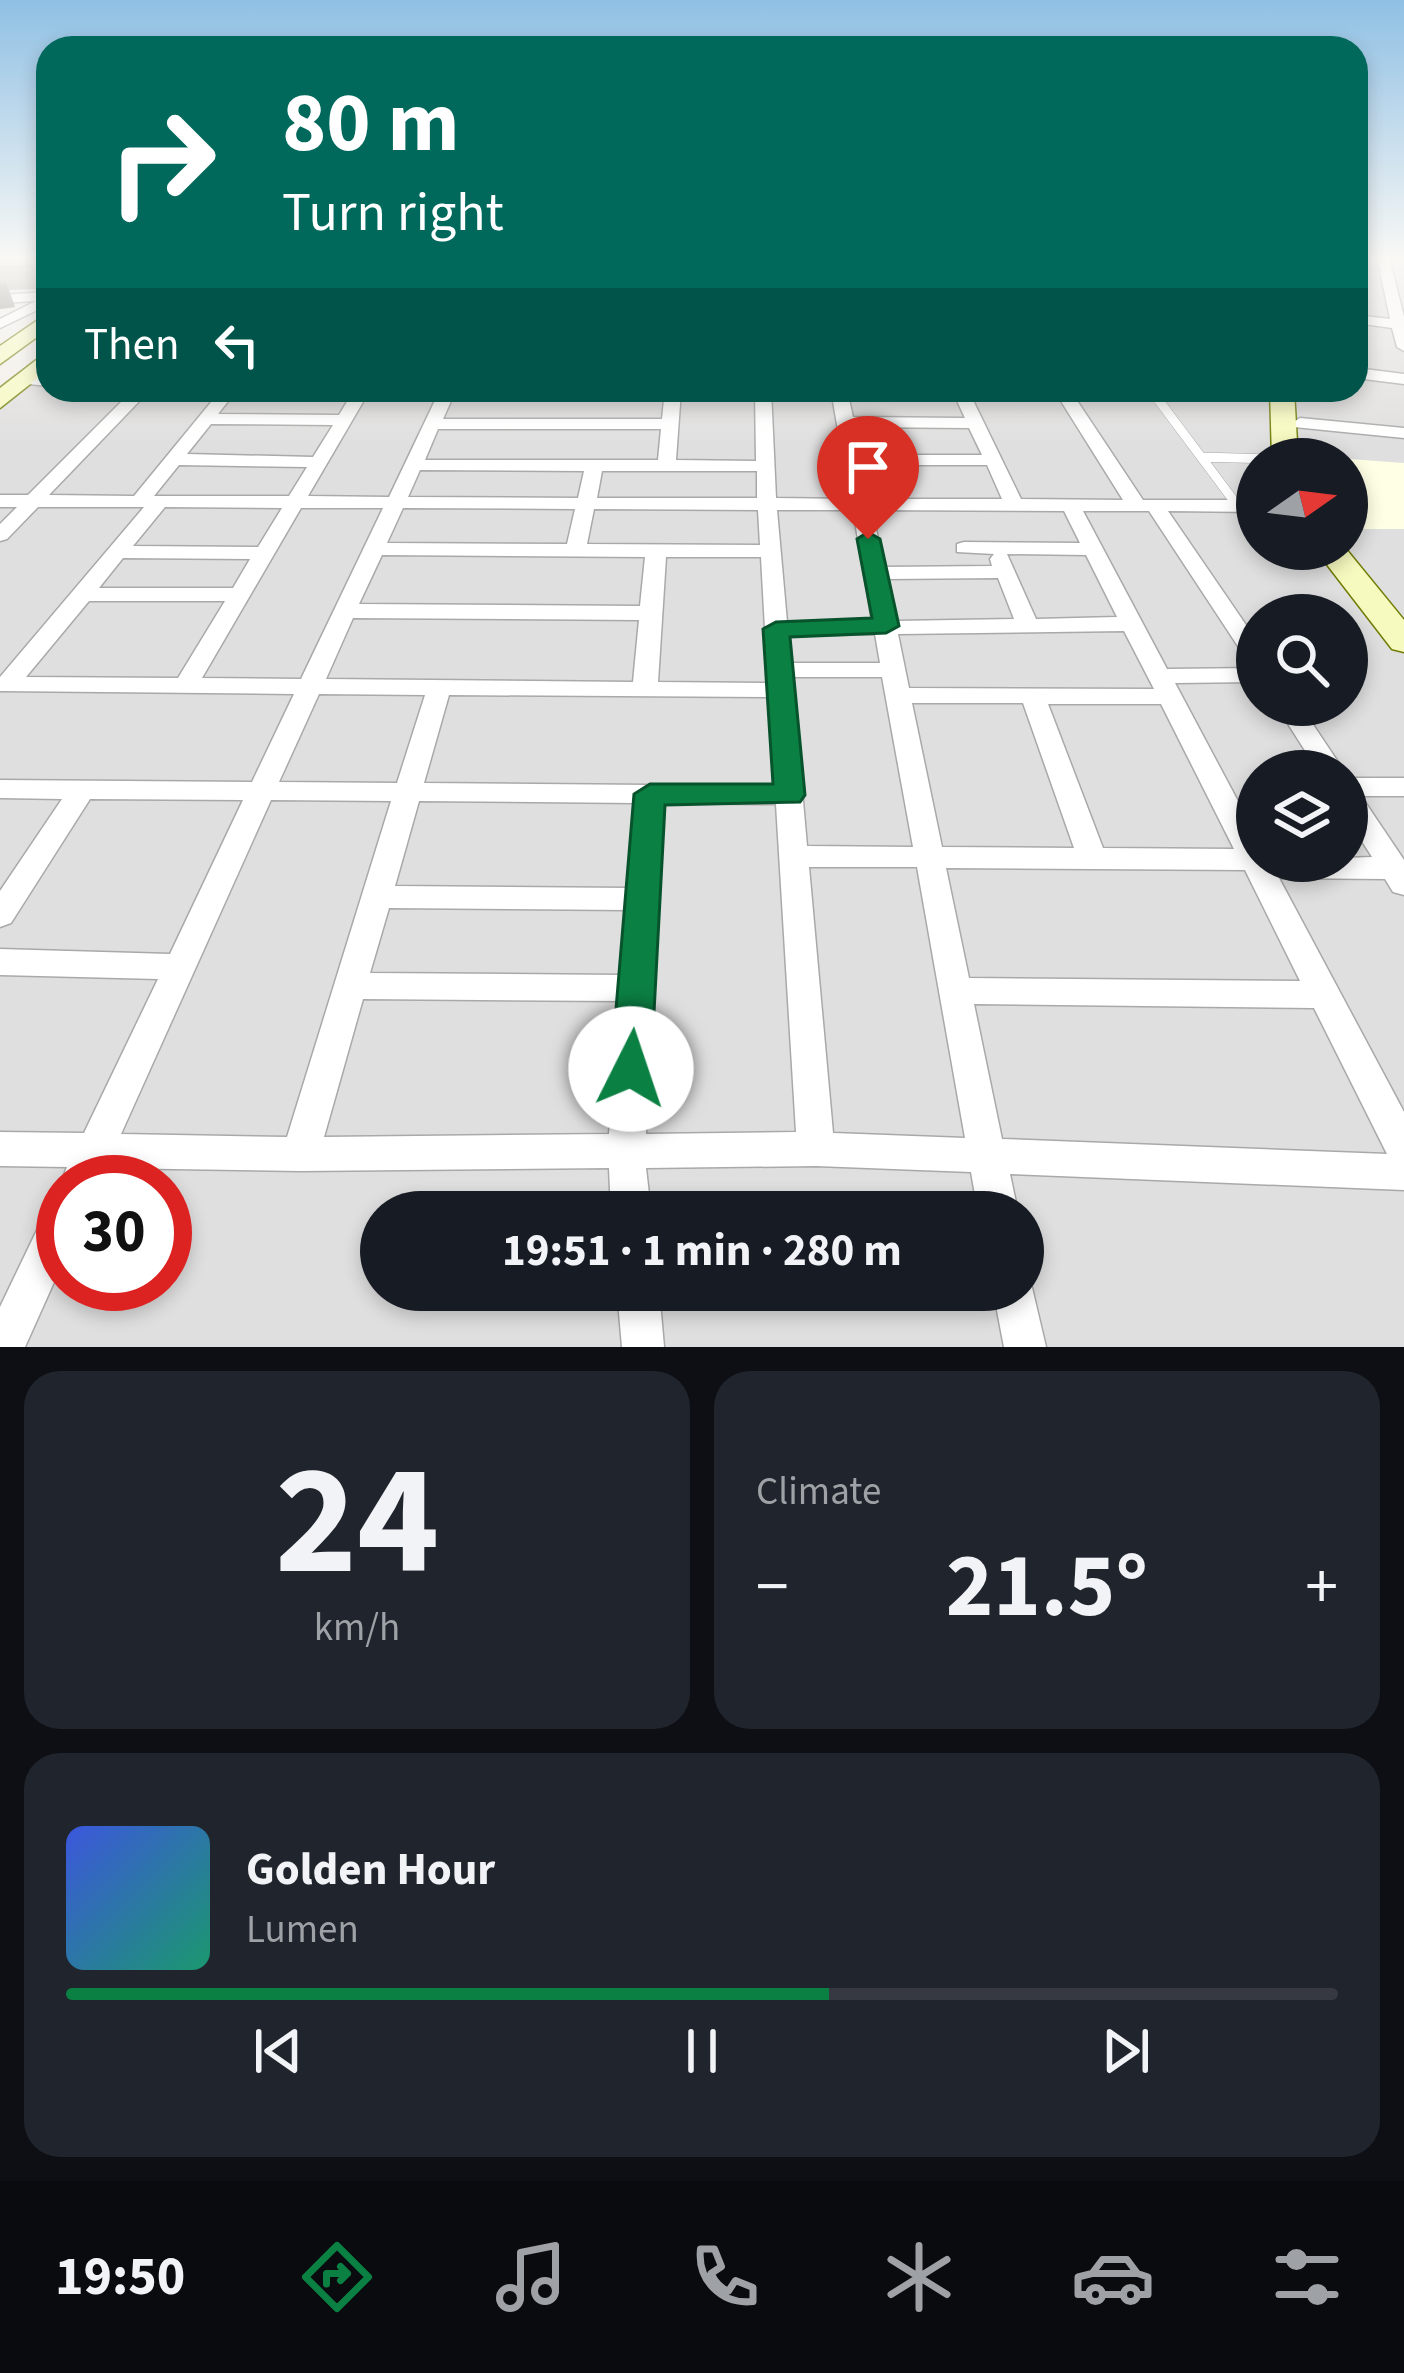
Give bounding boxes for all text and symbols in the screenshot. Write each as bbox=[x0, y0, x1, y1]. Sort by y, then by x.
text: 80 m bbox=[282, 64, 460, 184]
icon: right bbox=[84, 84, 240, 240]
text: Turn right bbox=[282, 175, 504, 252]
icon: left bbox=[204, 312, 270, 378]
text: Then bbox=[84, 313, 180, 377]
pin bbox=[817, 416, 919, 539]
icon: arrive bbox=[835, 434, 901, 500]
north arrow bbox=[1236, 438, 1368, 570]
map controls bbox=[1236, 438, 1368, 882]
button: search bbox=[1236, 594, 1368, 726]
button: layers bbox=[1236, 750, 1368, 882]
position arrow bbox=[568, 1006, 694, 1132]
speed limit sign: 30 bbox=[36, 1155, 192, 1311]
text: 19:51 · 1 min · 280 m bbox=[502, 1219, 902, 1283]
text: 24 bbox=[275, 1411, 439, 1633]
text: Climate bbox=[756, 1464, 881, 1520]
text: 21.5° bbox=[946, 1523, 1148, 1651]
text: − bbox=[756, 1540, 789, 1634]
text: + bbox=[1305, 1540, 1338, 1634]
text: km/h bbox=[314, 1600, 400, 1656]
text: Golden Hour bbox=[246, 1838, 495, 1902]
text: Lumen bbox=[246, 1902, 359, 1958]
icon: previous bbox=[245, 2018, 311, 2084]
icon: pause bbox=[669, 2018, 735, 2084]
icon: next bbox=[1093, 2018, 1159, 2084]
icon: directions bbox=[295, 2235, 379, 2319]
icon: music bbox=[489, 2235, 573, 2319]
icon: phone bbox=[683, 2235, 767, 2319]
icon: climate bbox=[877, 2235, 961, 2319]
icon: car bbox=[1071, 2235, 1155, 2319]
icon: filters bbox=[1265, 2235, 1349, 2319]
text: 19:50 bbox=[55, 2239, 185, 2316]

